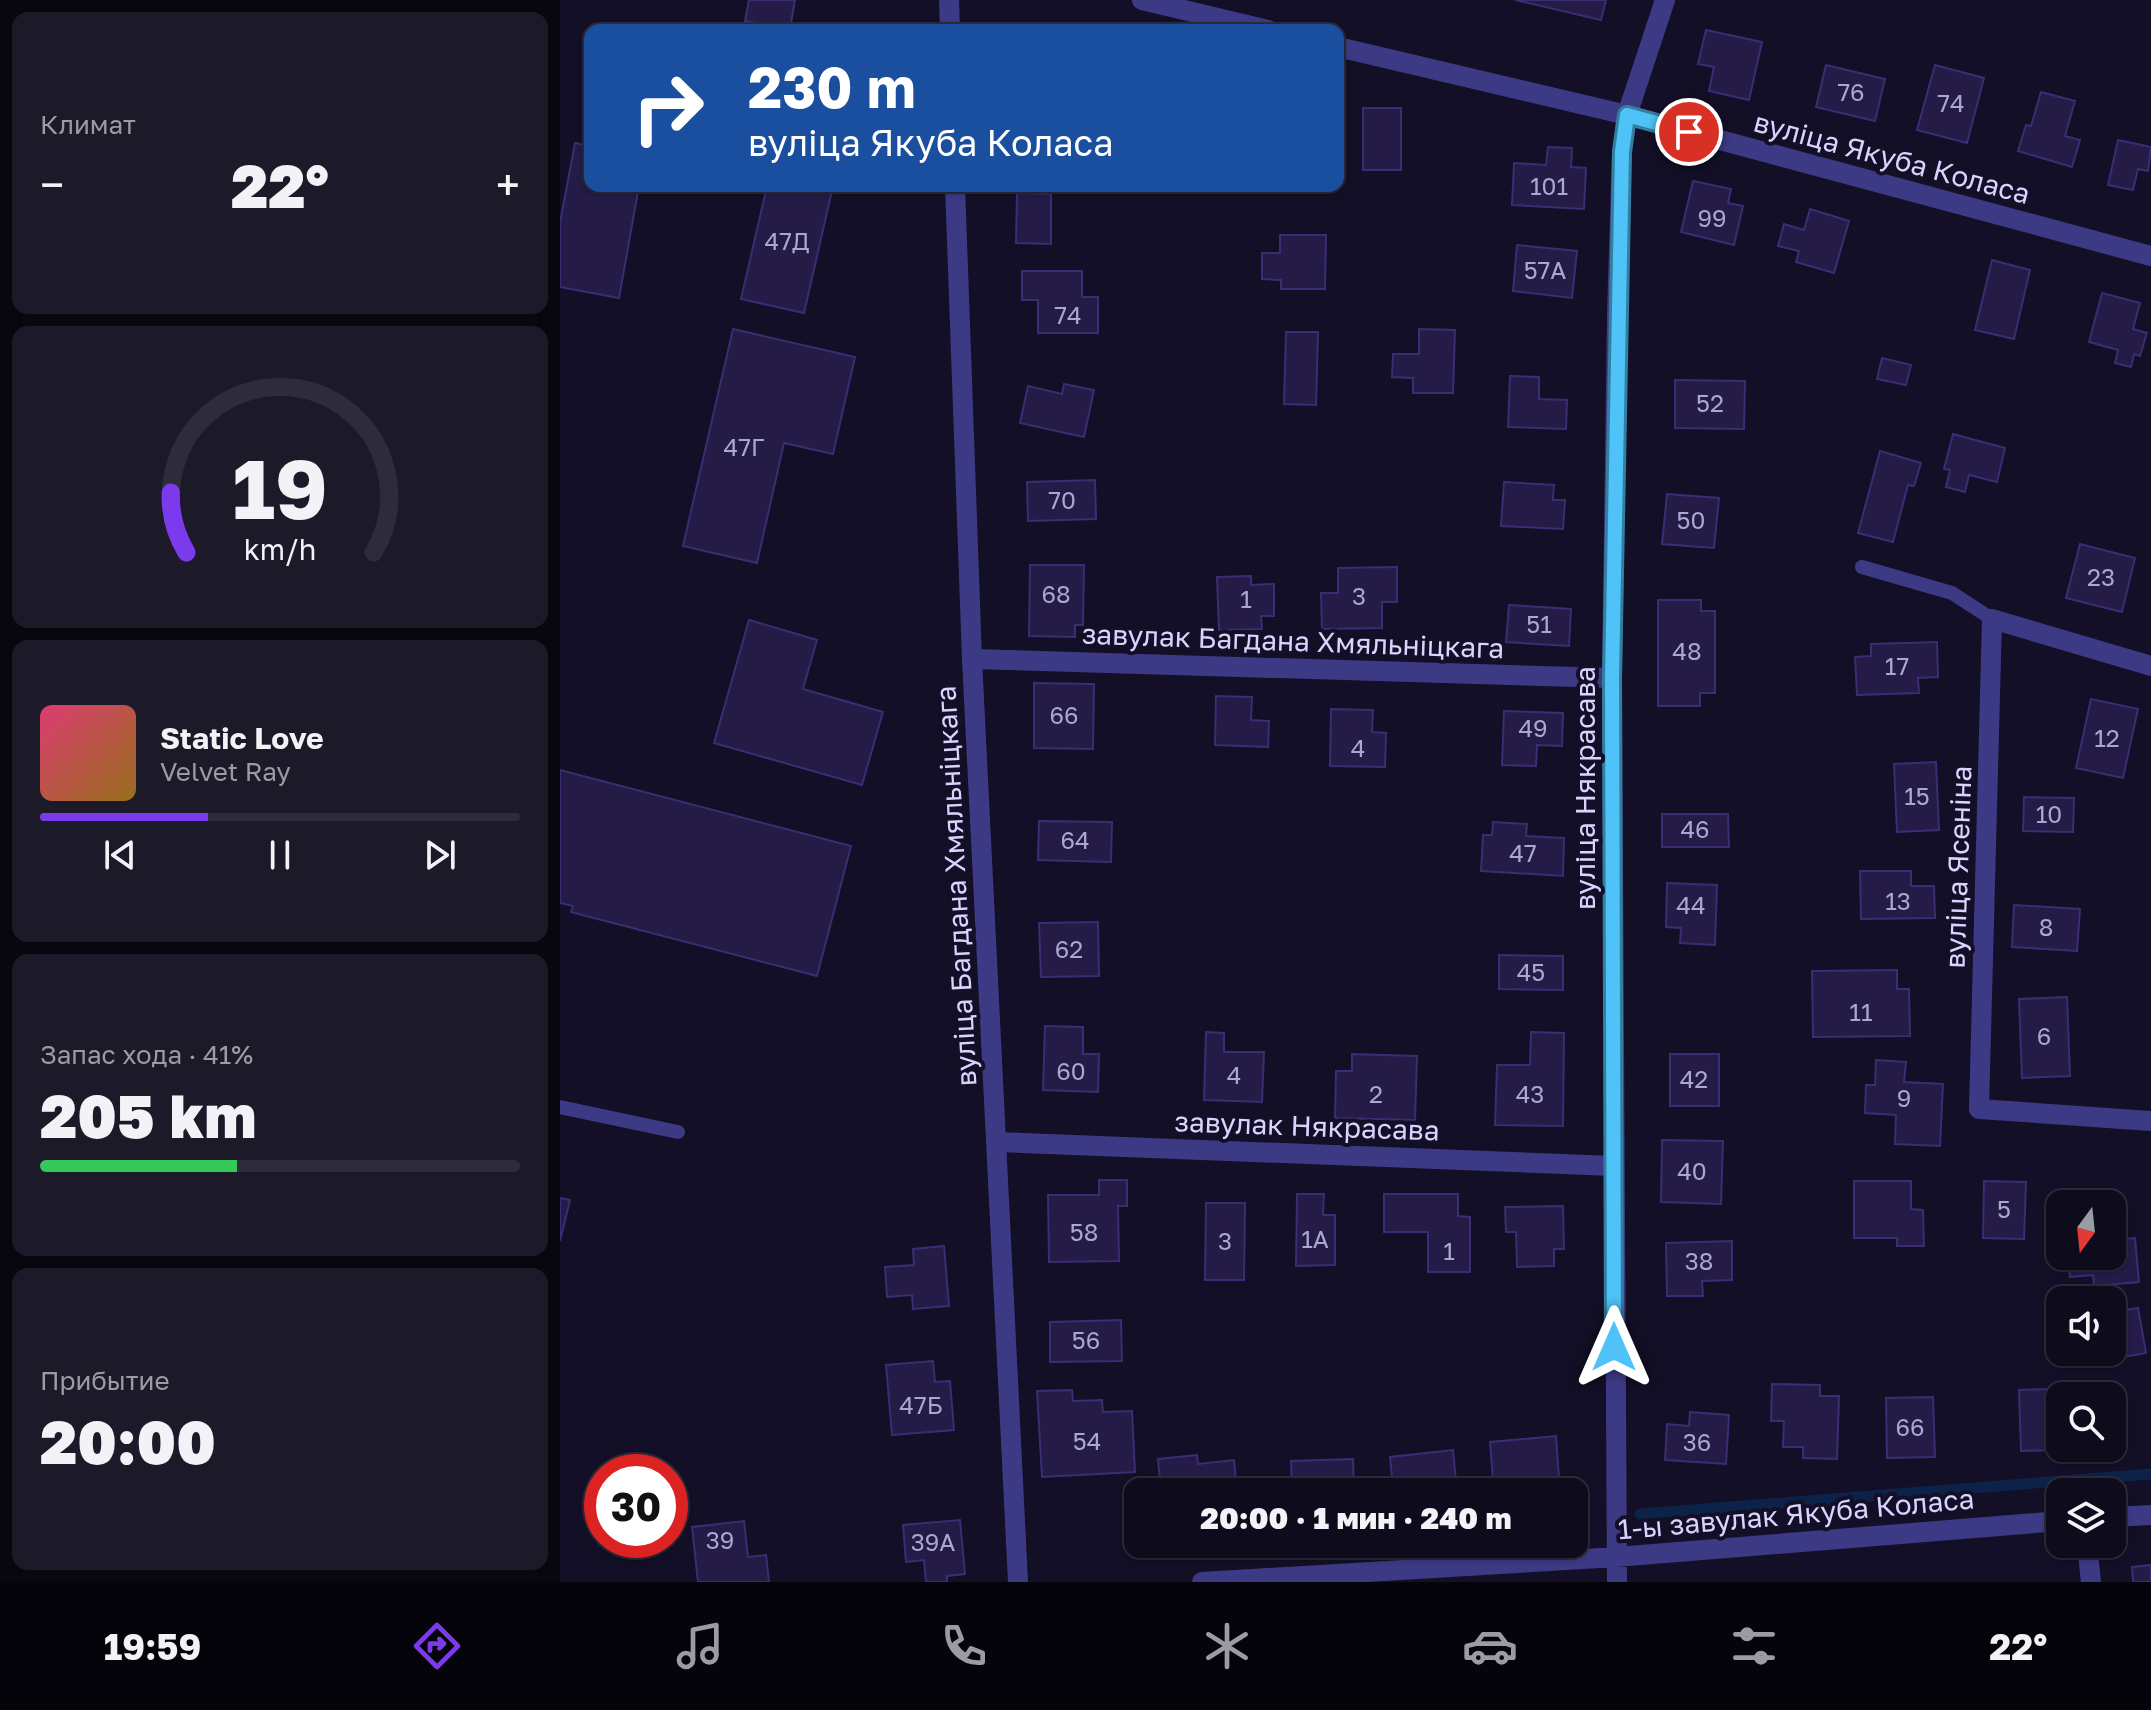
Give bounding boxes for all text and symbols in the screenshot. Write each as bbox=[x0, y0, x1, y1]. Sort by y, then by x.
text: 230 m bbox=[748, 53, 916, 120]
icon: right bbox=[616, 56, 720, 160]
house number: 76 bbox=[1837, 77, 1865, 106]
house number: 74 bbox=[1937, 88, 1965, 117]
pin bbox=[1655, 98, 1723, 166]
street label: вуліца Якуба Коласа bbox=[1751, 105, 2034, 210]
text: Климат bbox=[40, 109, 136, 140]
icon: arrive bbox=[1667, 110, 1711, 154]
text: вуліца Якуба Коласа bbox=[748, 121, 1114, 164]
text: 22° bbox=[231, 149, 329, 221]
text: − bbox=[40, 158, 64, 211]
text: + bbox=[496, 158, 520, 211]
house number: 101 bbox=[1530, 171, 1568, 200]
house number: 99 bbox=[1697, 203, 1727, 232]
house number: 47Д bbox=[765, 226, 809, 255]
house number: 57А bbox=[1524, 255, 1566, 284]
house number: 74 bbox=[1054, 300, 1082, 329]
house number: 52 bbox=[1696, 388, 1724, 417]
house number: 47Г bbox=[724, 432, 764, 461]
text: 19 bbox=[232, 437, 328, 537]
house number: 70 bbox=[1048, 485, 1076, 514]
house number: 50 bbox=[1677, 505, 1705, 534]
text: km/h bbox=[244, 532, 316, 566]
house number: 23 bbox=[2087, 562, 2115, 591]
house number: 68 bbox=[1041, 579, 1071, 608]
house number: 3 bbox=[1352, 581, 1366, 610]
house number: 1 bbox=[1240, 584, 1252, 613]
house number: 51 bbox=[1526, 609, 1552, 638]
street label: завулак Багдана Хмяльніцкага bbox=[1081, 617, 1505, 664]
house number: 48 bbox=[1672, 636, 1702, 665]
house number: 17 bbox=[1885, 651, 1909, 680]
street label: вуліца Някрасава bbox=[1568, 666, 1601, 910]
street label: вуліца Багдана Хмяльніцкага bbox=[929, 685, 982, 1087]
house number: 66 bbox=[1049, 700, 1079, 729]
house number: 49 bbox=[1518, 713, 1548, 742]
text: Static Love bbox=[160, 720, 324, 756]
house number: 12 bbox=[2094, 723, 2120, 752]
house number: 4 bbox=[1351, 733, 1365, 762]
text: Velvet Ray bbox=[160, 756, 291, 787]
street label: вуліца Ясеніна bbox=[1937, 765, 1978, 969]
house number: 15 bbox=[1904, 781, 1930, 810]
house number: 10 bbox=[2036, 799, 2062, 828]
house number: 46 bbox=[1680, 814, 1710, 843]
house number: 64 bbox=[1060, 825, 1090, 854]
icon: previous bbox=[98, 833, 142, 877]
icon: pause bbox=[258, 833, 302, 877]
icon: next bbox=[418, 833, 462, 877]
house number: 47 bbox=[1509, 838, 1537, 867]
house number: 13 bbox=[1885, 886, 1911, 915]
house number: 44 bbox=[1676, 890, 1706, 919]
house number: 8 bbox=[2039, 912, 2053, 941]
house number: 62 bbox=[1055, 934, 1083, 963]
house number: 45 bbox=[1517, 957, 1545, 986]
house number: 11 bbox=[1849, 997, 1873, 1026]
house number: 6 bbox=[2037, 1021, 2051, 1050]
text: Запас хода · 41% bbox=[40, 1039, 253, 1070]
house number: 60 bbox=[1056, 1056, 1086, 1085]
house number: 4 bbox=[1227, 1060, 1241, 1089]
house number: 42 bbox=[1680, 1064, 1708, 1093]
text: 205 km bbox=[40, 1079, 256, 1151]
house number: 2 bbox=[1369, 1079, 1383, 1108]
house number: 43 bbox=[1516, 1079, 1544, 1108]
house number: 9 bbox=[1897, 1083, 1911, 1112]
street label: завулак Някрасава bbox=[1174, 1104, 1440, 1147]
house number: 40 bbox=[1677, 1156, 1707, 1185]
north arrow bbox=[2046, 1190, 2126, 1270]
map controls bbox=[2046, 1190, 2126, 1558]
house number: 5 bbox=[1997, 1194, 2011, 1223]
house number: 58 bbox=[1070, 1217, 1098, 1246]
house number: 1А bbox=[1301, 1224, 1329, 1253]
house number: 3 bbox=[1218, 1226, 1232, 1255]
house number: 1 bbox=[1443, 1236, 1455, 1265]
house number: 38 bbox=[1685, 1246, 1713, 1275]
button: sound bbox=[2046, 1286, 2126, 1366]
position arrow bbox=[1572, 1305, 1656, 1389]
house number: 56 bbox=[1072, 1325, 1100, 1354]
text: Прибытие bbox=[40, 1365, 169, 1396]
button: search bbox=[2046, 1382, 2126, 1462]
house number: 47Б bbox=[899, 1390, 943, 1419]
text: 20:00 bbox=[40, 1405, 216, 1477]
house number: 66 bbox=[1895, 1412, 1925, 1441]
house number: 54 bbox=[1073, 1426, 1101, 1455]
house number: 36 bbox=[1683, 1427, 1711, 1456]
speed limit sign: 30 bbox=[584, 1454, 688, 1558]
button: layers bbox=[2046, 1478, 2126, 1558]
street label: 1-ы завулак Якуба Коласа bbox=[1616, 1481, 1975, 1546]
text: 20:00 · 1 мин · 240 m bbox=[1200, 1500, 1512, 1536]
house number: 39 bbox=[706, 1525, 734, 1554]
house number: 39А bbox=[911, 1527, 955, 1556]
icon: directions bbox=[409, 1618, 465, 1674]
icon: music bbox=[672, 1618, 728, 1674]
icon: phone bbox=[936, 1618, 992, 1674]
icon: climate bbox=[1199, 1618, 1255, 1674]
icon: car bbox=[1462, 1618, 1518, 1674]
icon: filters bbox=[1726, 1618, 1782, 1674]
text: 19:59 bbox=[104, 1625, 201, 1668]
text: 22° bbox=[1989, 1625, 2047, 1668]

